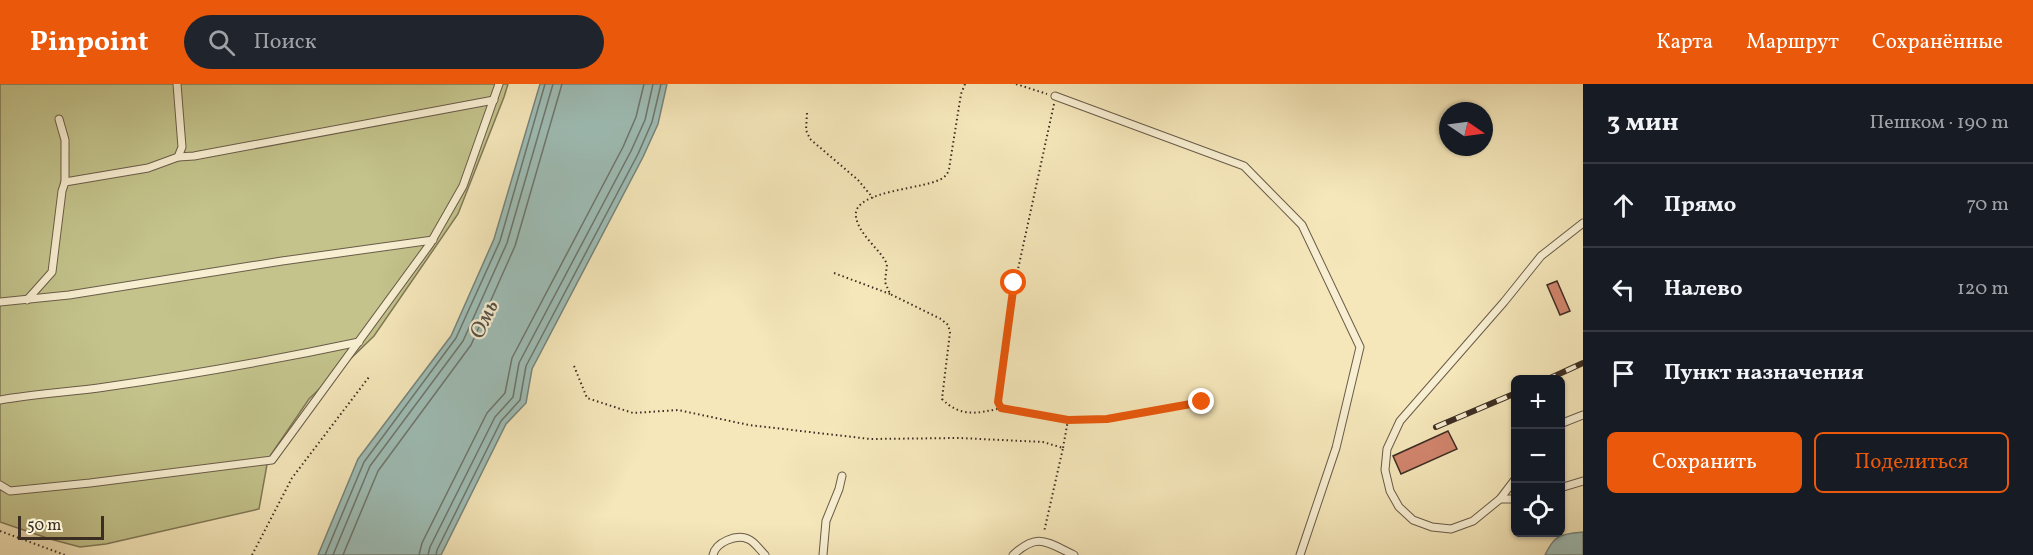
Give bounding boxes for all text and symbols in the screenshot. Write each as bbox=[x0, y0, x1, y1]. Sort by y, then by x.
search box bbox=[184, 15, 604, 69]
text: Pinpoint bbox=[30, 23, 148, 62]
icon: search bbox=[205, 26, 238, 59]
text: Поиск bbox=[253, 27, 316, 58]
text: Карта bbox=[1656, 28, 1713, 57]
text: Маршрут bbox=[1746, 28, 1839, 57]
text: Сохранённые bbox=[1872, 28, 2003, 57]
north arrow bbox=[1439, 102, 1493, 156]
text: 3 мин bbox=[1607, 105, 1679, 141]
text: Пешком · 190 m bbox=[1869, 109, 2009, 137]
icon: ahead bbox=[1607, 189, 1640, 222]
text: Прямо bbox=[1664, 190, 1736, 221]
text: 70 m bbox=[1966, 191, 2009, 219]
route start bbox=[1000, 269, 1026, 295]
icon: left bbox=[1607, 273, 1640, 306]
text: Налево bbox=[1664, 274, 1743, 305]
text: 120 m bbox=[1957, 275, 2009, 303]
water label: Омь bbox=[463, 295, 507, 345]
icon: arrive bbox=[1607, 357, 1640, 390]
text: Пункт назначения bbox=[1664, 358, 1864, 389]
map controls bbox=[1511, 375, 1565, 537]
button: + bbox=[1511, 375, 1565, 429]
route end bbox=[1188, 388, 1214, 414]
button: − bbox=[1511, 429, 1565, 483]
button: Сохранить bbox=[1607, 432, 1802, 493]
button: Поделиться bbox=[1814, 432, 2009, 493]
button: locate bbox=[1511, 483, 1565, 537]
scale bar bbox=[18, 513, 104, 540]
text: 50 m bbox=[27, 515, 61, 537]

